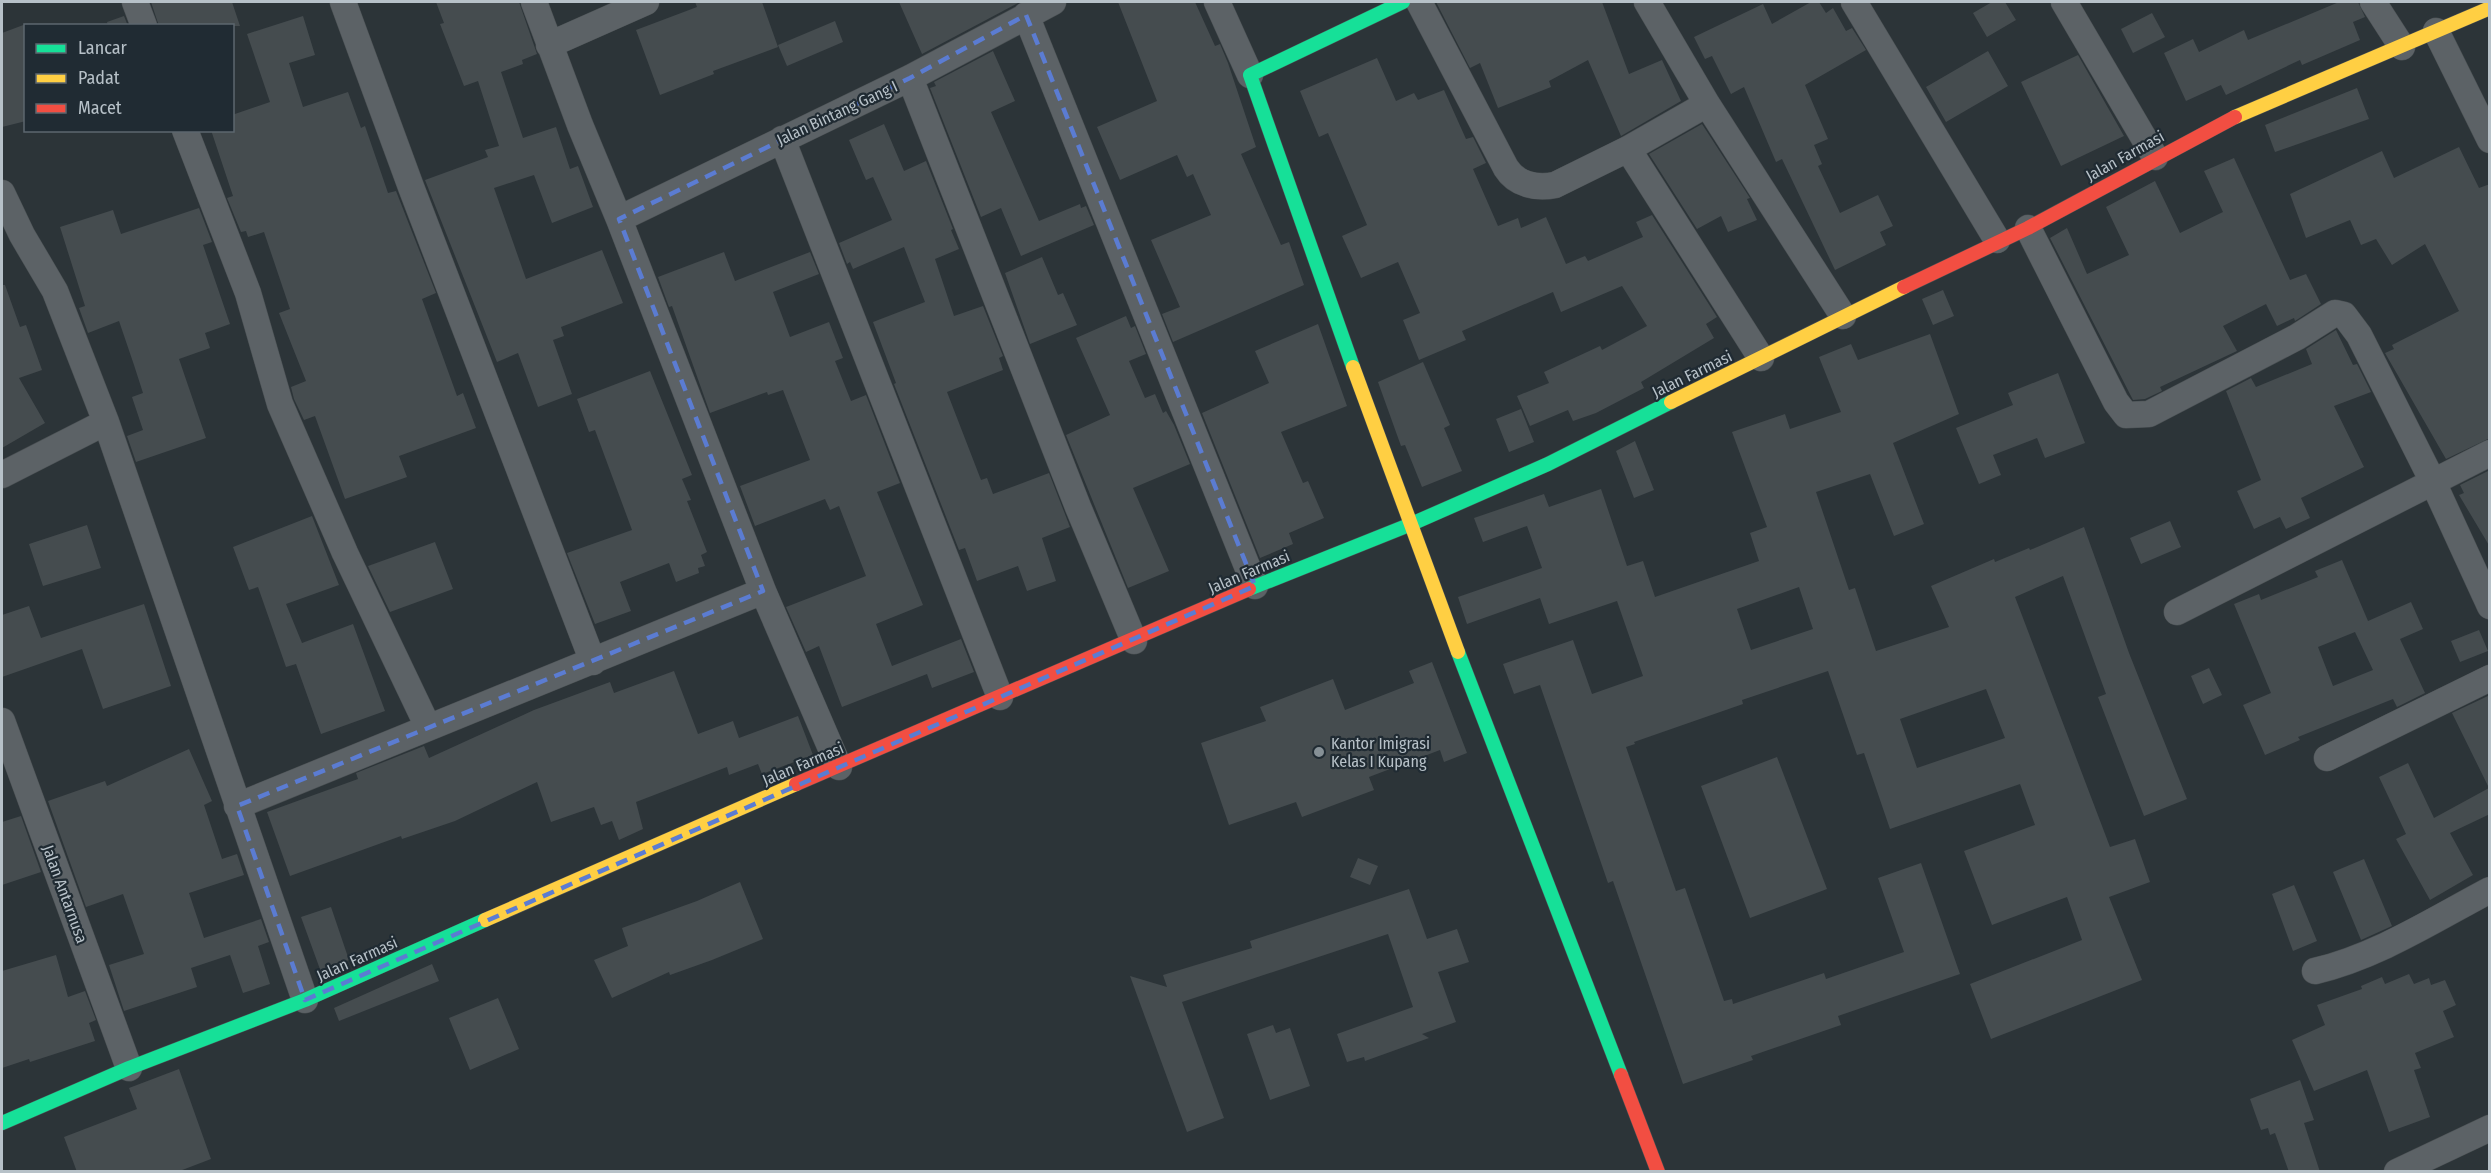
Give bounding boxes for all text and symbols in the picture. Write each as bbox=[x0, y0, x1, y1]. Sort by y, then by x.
legend bbox=[24, 24, 234, 132]
text: Lancar bbox=[78, 37, 127, 59]
text: Padat bbox=[78, 67, 120, 89]
street label: Jalan Bintang Gang I bbox=[774, 77, 900, 149]
text: Macet bbox=[78, 97, 122, 119]
street label: Jalan Farmasi bbox=[2083, 127, 2167, 185]
street label: Jalan Farmasi bbox=[1649, 346, 1735, 402]
street label: Jalan Farmasi bbox=[1205, 546, 1293, 598]
place label: Kantor Imigrasi Kelas I Kupang bbox=[1331, 734, 1430, 771]
street label: Jalan Farmasi bbox=[759, 738, 847, 790]
marker: Kantor Imigrasi Kelas I Kupang bbox=[1312, 745, 1326, 759]
street label: Jalan Antarnusa bbox=[38, 842, 92, 946]
street label: Jalan Farmasi bbox=[314, 933, 400, 985]

